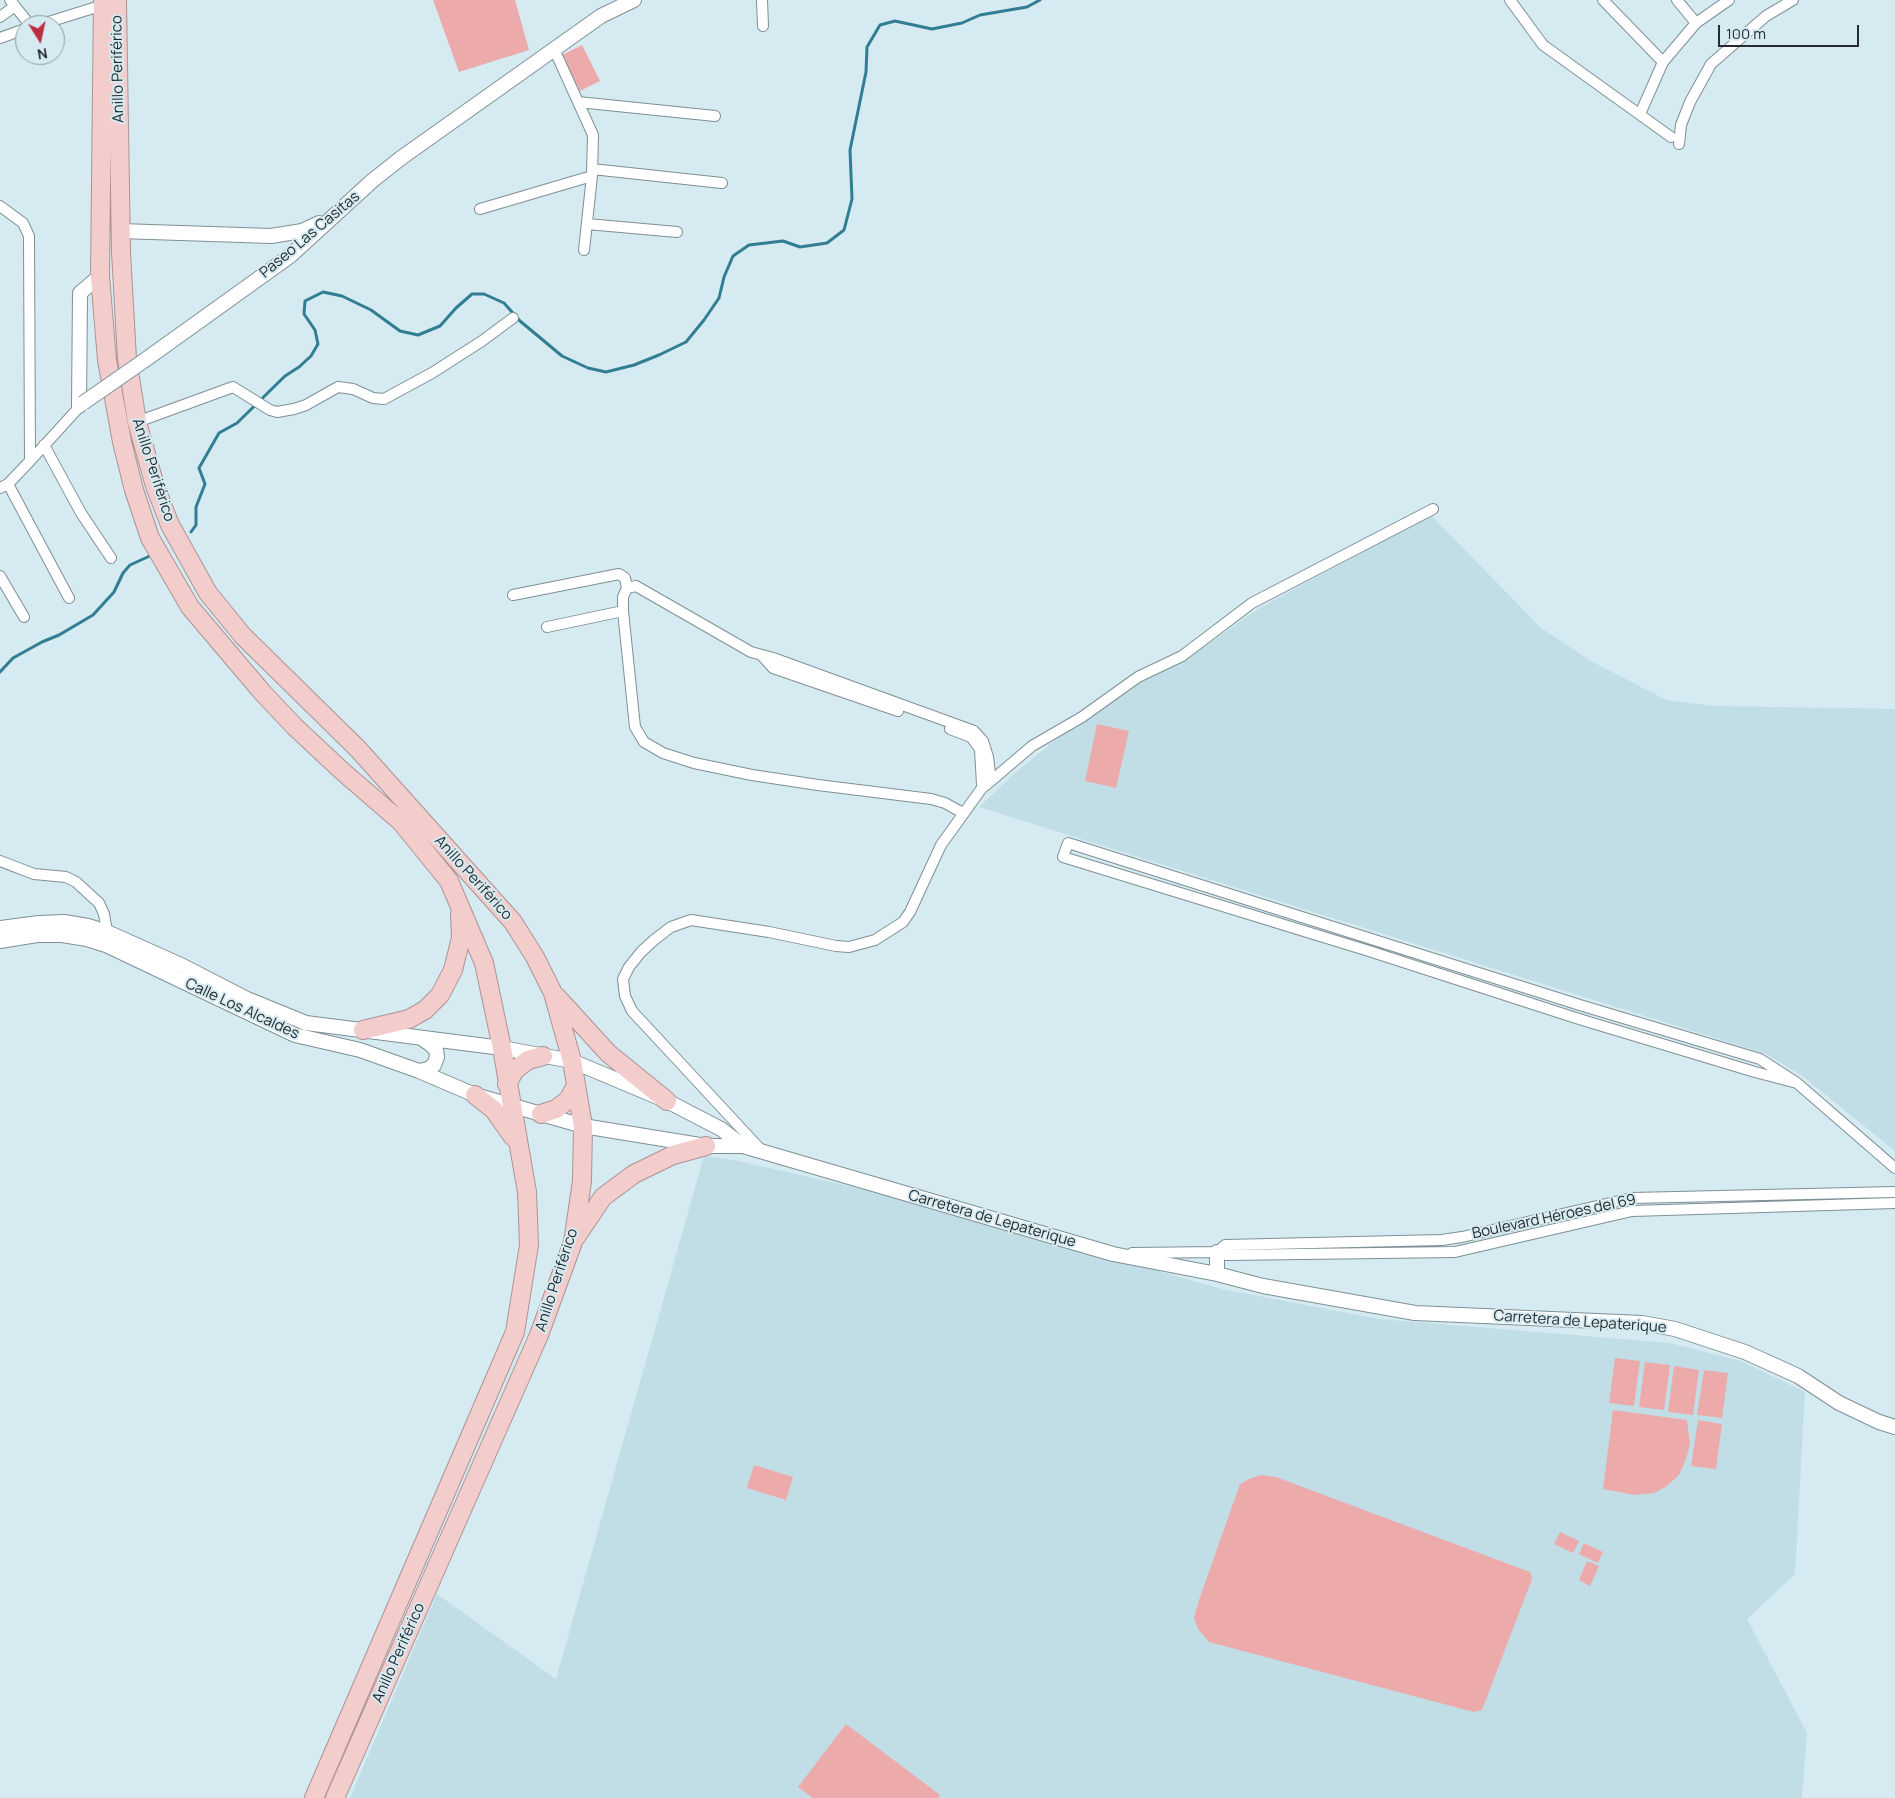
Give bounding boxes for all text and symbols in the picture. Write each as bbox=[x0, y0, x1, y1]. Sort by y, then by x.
north arrow bbox=[15, 15, 65, 65]
street label: Anillo Periférico bbox=[108, 15, 128, 123]
scale bar bbox=[1720, 15, 1861, 47]
text: 100 m bbox=[1726, 23, 1766, 44]
text: N bbox=[36, 44, 49, 65]
street label: Paseo Las Casitas bbox=[256, 188, 364, 282]
street label: Anillo Periférico bbox=[128, 416, 178, 524]
street label: Anillo Periférico bbox=[430, 832, 516, 924]
street label: Calle Los Alcaldes bbox=[182, 975, 302, 1043]
street label: Carretera de Lepaterique bbox=[906, 1186, 1078, 1252]
street label: Boulevard Héroes del 69 bbox=[1470, 1191, 1638, 1243]
street label: Anillo Periférico bbox=[532, 1226, 582, 1334]
street label: Carretera de Lepaterique bbox=[1493, 1307, 1667, 1337]
street label: Anillo Periférico bbox=[369, 1600, 429, 1706]

